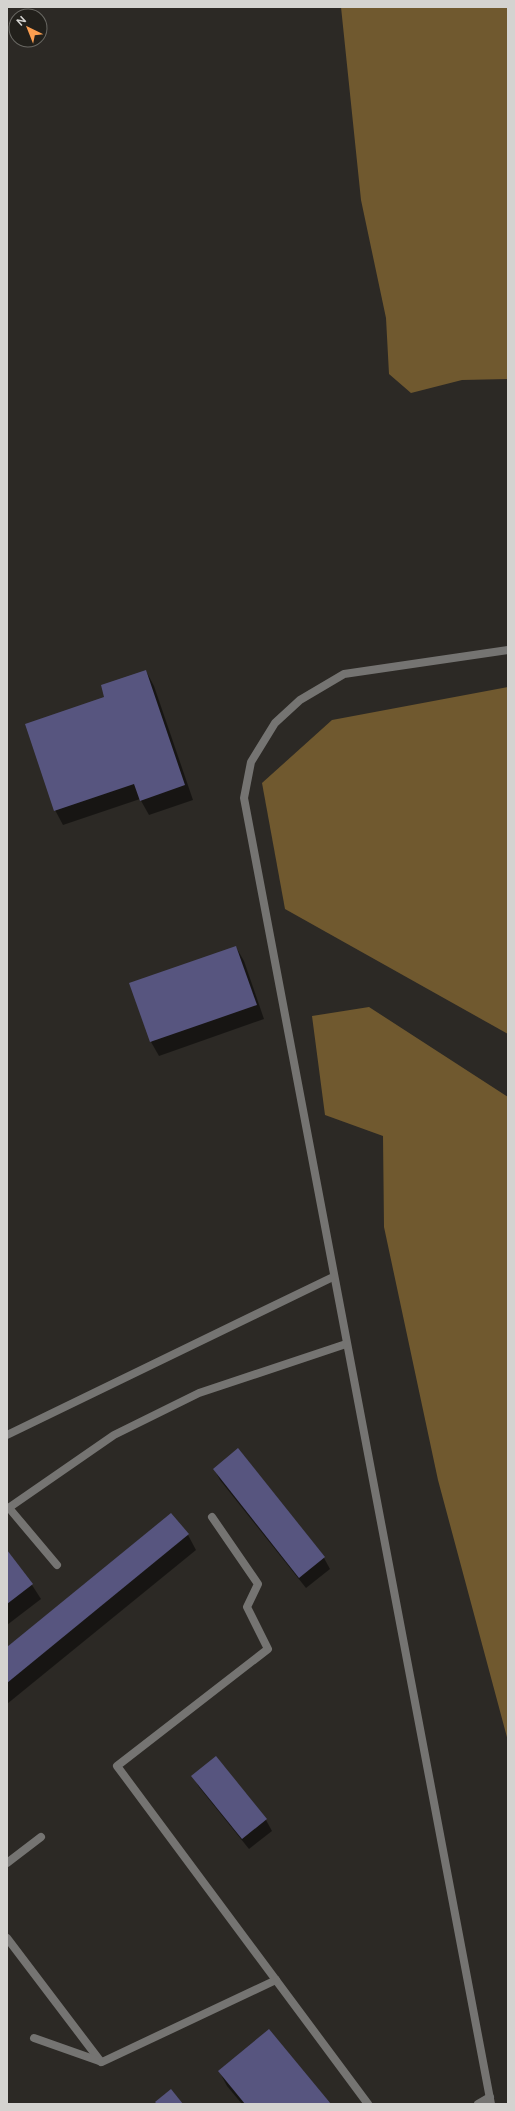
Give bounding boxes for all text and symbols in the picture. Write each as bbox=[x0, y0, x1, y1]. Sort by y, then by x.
north arrow bbox=[8, 8, 48, 48]
text: N bbox=[14, 13, 29, 29]

